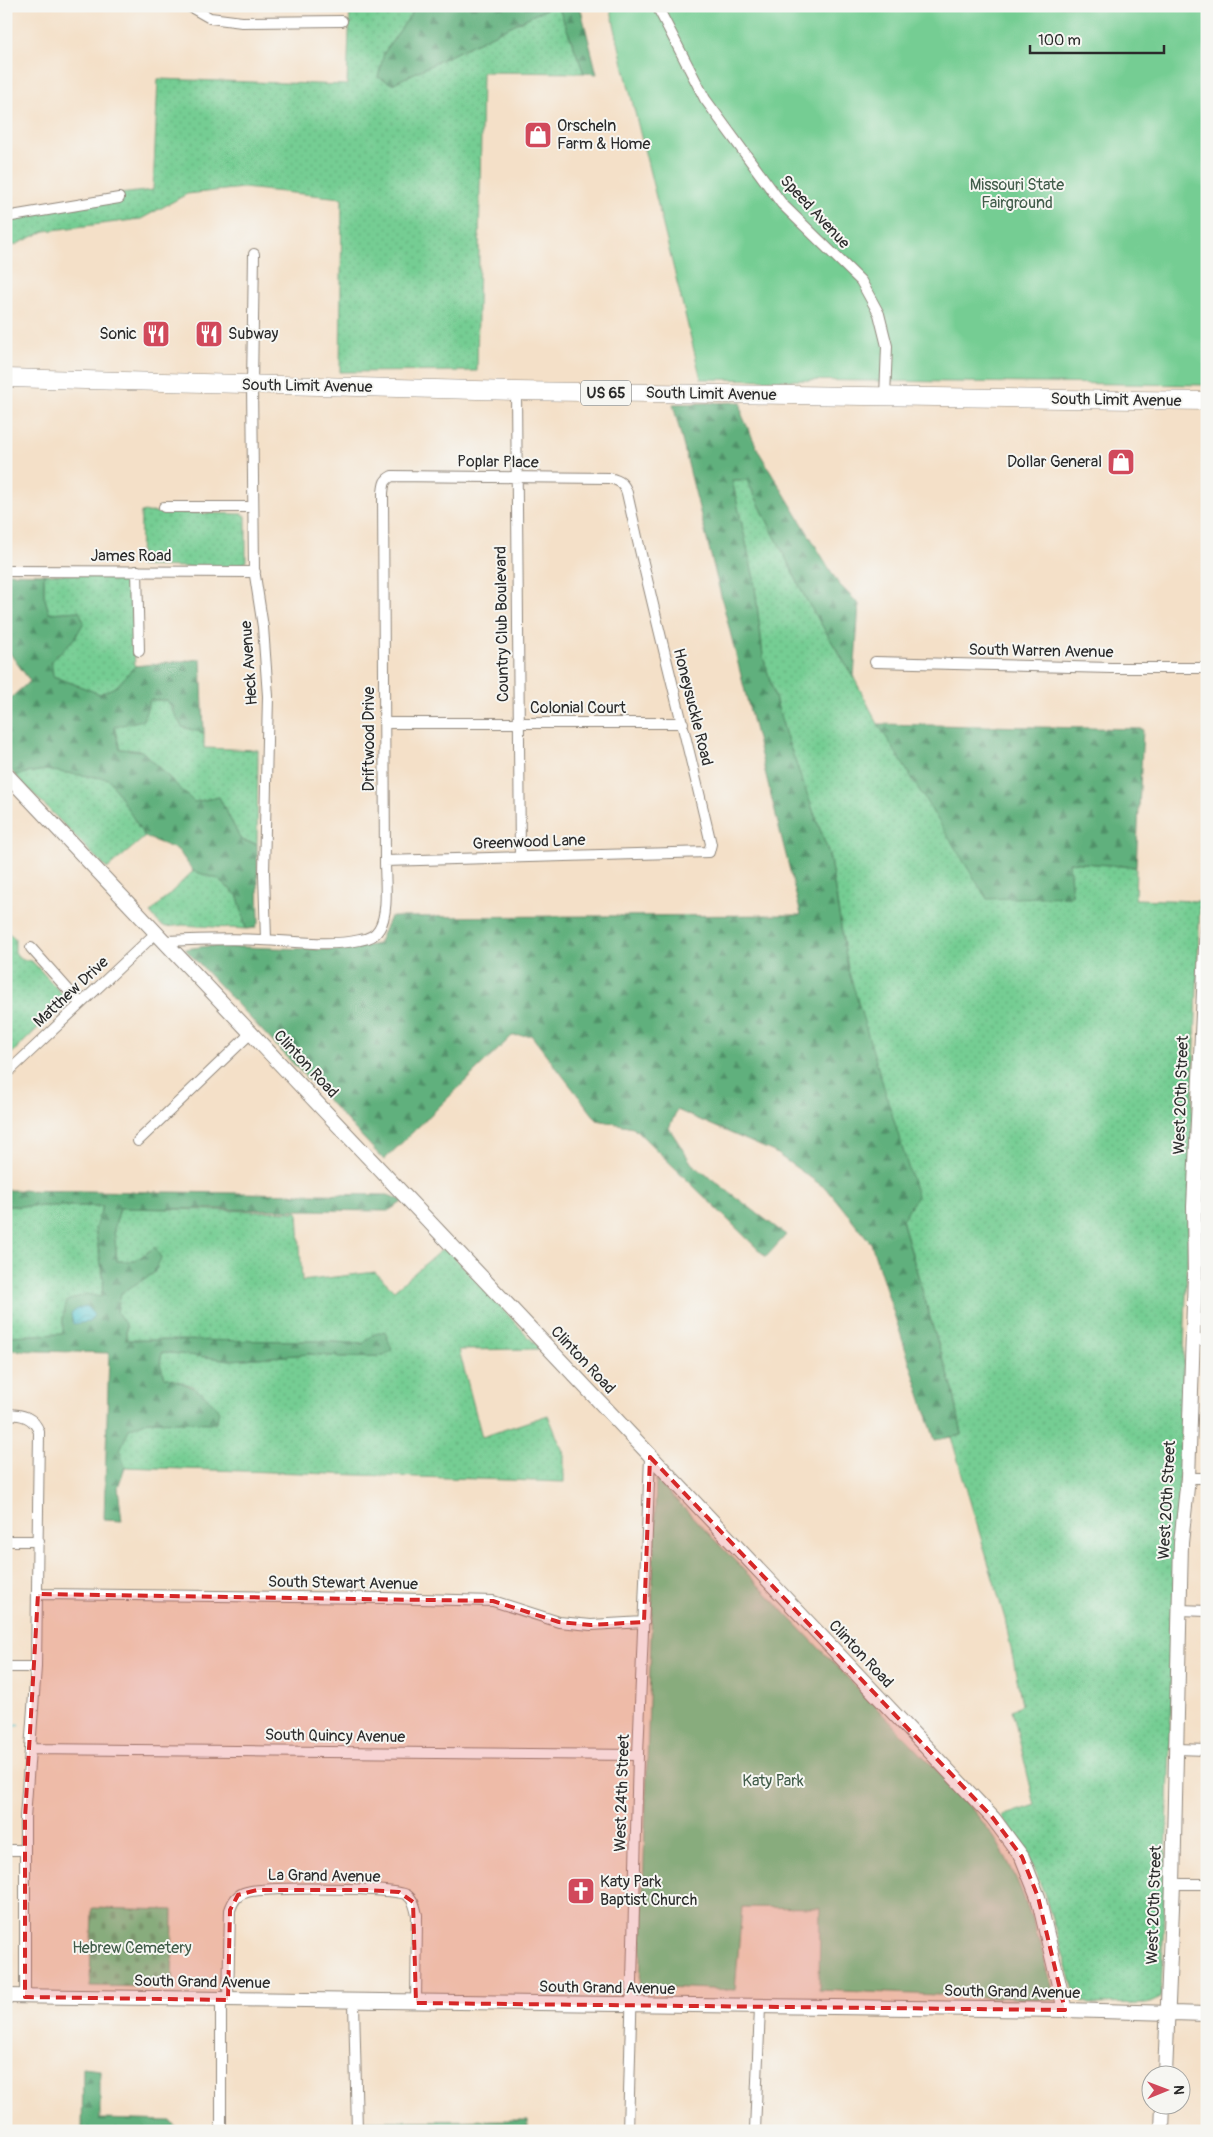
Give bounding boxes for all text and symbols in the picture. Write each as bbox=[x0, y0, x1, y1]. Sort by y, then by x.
scale bar bbox=[1030, 22, 1164, 54]
text: 100 m bbox=[1038, 31, 1081, 50]
place label: Orscheln Farm & Home bbox=[557, 116, 650, 154]
shop icon: Orscheln Farm & Home bbox=[523, 120, 553, 150]
street label: Speed Avenue bbox=[776, 171, 854, 253]
park label: Missouri State Fairground bbox=[970, 175, 1064, 213]
restaurant icon: Sonic bbox=[141, 319, 171, 349]
restaurant icon: Subway bbox=[194, 319, 224, 349]
place label: Sonic bbox=[99, 324, 137, 344]
place label: Subway bbox=[228, 324, 278, 344]
street label: South Limit Avenue bbox=[241, 375, 373, 397]
road number: US 65 bbox=[581, 380, 631, 406]
street label: South Limit Avenue bbox=[645, 383, 777, 405]
street label: South Limit Avenue bbox=[1050, 389, 1182, 411]
shop icon: Dollar General bbox=[1106, 447, 1136, 477]
street label: Poplar Place bbox=[457, 451, 539, 473]
place label: Dollar General bbox=[1007, 452, 1102, 472]
street label: James Road bbox=[91, 546, 171, 566]
street label: Country Club Boulevard bbox=[491, 546, 513, 702]
street label: Heck Avenue bbox=[236, 620, 262, 706]
street label: South Warren Avenue bbox=[968, 640, 1114, 662]
street label: Honeysuckle Road bbox=[669, 646, 717, 768]
street label: Driftwood Drive bbox=[359, 686, 379, 792]
street label: Colonial Court bbox=[530, 698, 627, 718]
street label: Greenwood Lane bbox=[472, 830, 586, 854]
street label: Matthew Drive bbox=[29, 952, 113, 1032]
street label: Clinton Road bbox=[269, 1026, 343, 1102]
street label: West 20th Street bbox=[1169, 1034, 1193, 1155]
street label: Clinton Road bbox=[546, 1322, 620, 1398]
street label: West 20th Street bbox=[1154, 1439, 1180, 1560]
street label: South Stewart Avenue bbox=[268, 1572, 418, 1594]
street label: Clinton Road bbox=[824, 1616, 898, 1692]
street label: South Quincy Avenue bbox=[265, 1725, 406, 1747]
street label: West 24th Street bbox=[610, 1733, 634, 1852]
park label: Katy Park bbox=[742, 1771, 804, 1791]
street label: West 20th Street bbox=[1142, 1844, 1166, 1965]
street label: La Grand Avenue bbox=[267, 1865, 381, 1887]
place label: Katy Park Baptist Church bbox=[600, 1872, 697, 1910]
church icon: Katy Park Baptist Church bbox=[566, 1876, 596, 1906]
park label: Hebrew Cemetery bbox=[72, 1938, 192, 1958]
street label: South Grand Avenue bbox=[134, 1971, 270, 1993]
street label: South Grand Avenue bbox=[539, 1977, 675, 1999]
street label: South Grand Avenue bbox=[944, 1981, 1080, 2003]
north arrow bbox=[1140, 2064, 1190, 2114]
text: N bbox=[1170, 2085, 1187, 2095]

